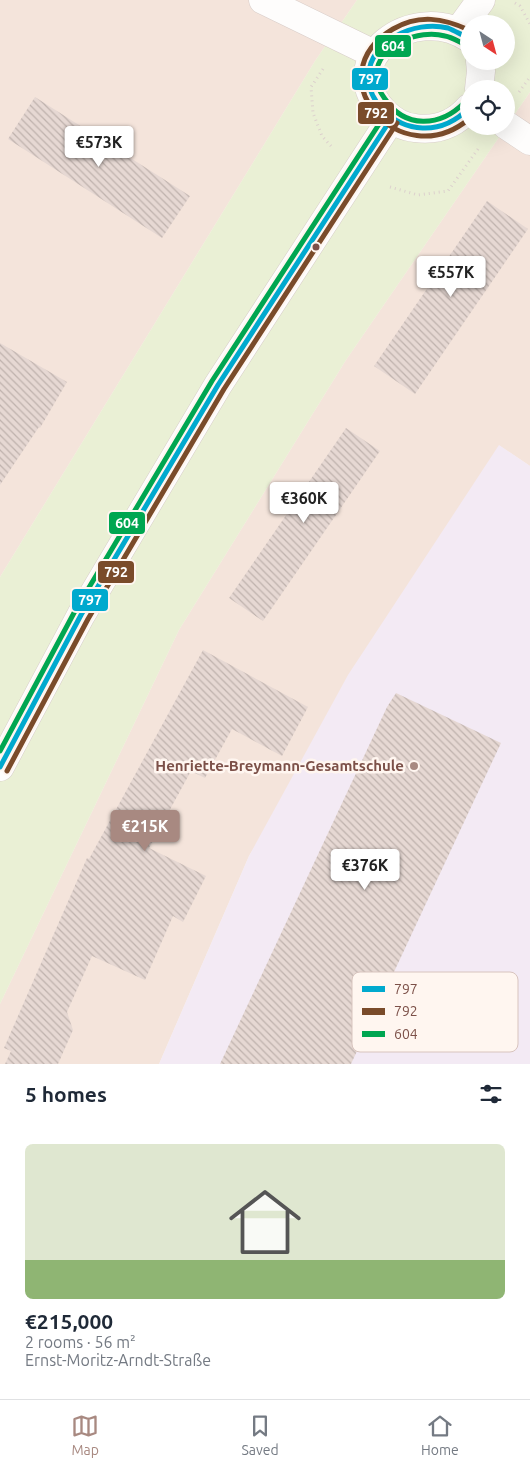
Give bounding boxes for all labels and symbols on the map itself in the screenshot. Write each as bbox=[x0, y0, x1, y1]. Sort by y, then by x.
north arrow bbox=[460, 15, 515, 70]
line badge: 604 bbox=[374, 34, 412, 58]
text: 604 bbox=[381, 38, 405, 54]
line badge: 797 bbox=[351, 67, 389, 91]
text: 797 bbox=[358, 71, 382, 87]
line badge: 792 bbox=[357, 101, 395, 125]
text: 792 bbox=[364, 105, 388, 121]
pin: €573K bbox=[64, 126, 134, 168]
unlabelled marker bbox=[311, 242, 321, 252]
pin: €557K bbox=[416, 256, 486, 298]
pin: €360K bbox=[269, 482, 339, 524]
line badge: 604 bbox=[108, 511, 146, 535]
text: 604 bbox=[115, 515, 139, 531]
line badge: 792 bbox=[97, 560, 135, 584]
text: 792 bbox=[104, 564, 128, 580]
line badge: 797 bbox=[71, 588, 109, 612]
text: 797 bbox=[78, 592, 102, 608]
place label: Henriette-Breymann-Gesamtschule bbox=[155, 757, 404, 774]
marker: Henriette-Breymann-Gesamtschule bbox=[408, 760, 420, 772]
pin: €215K bbox=[110, 810, 180, 852]
pin: €376K bbox=[330, 848, 400, 891]
legend bbox=[352, 972, 518, 1052]
text: 797 bbox=[394, 981, 418, 997]
text: 792 bbox=[394, 1003, 418, 1019]
text: 604 bbox=[394, 1026, 418, 1042]

